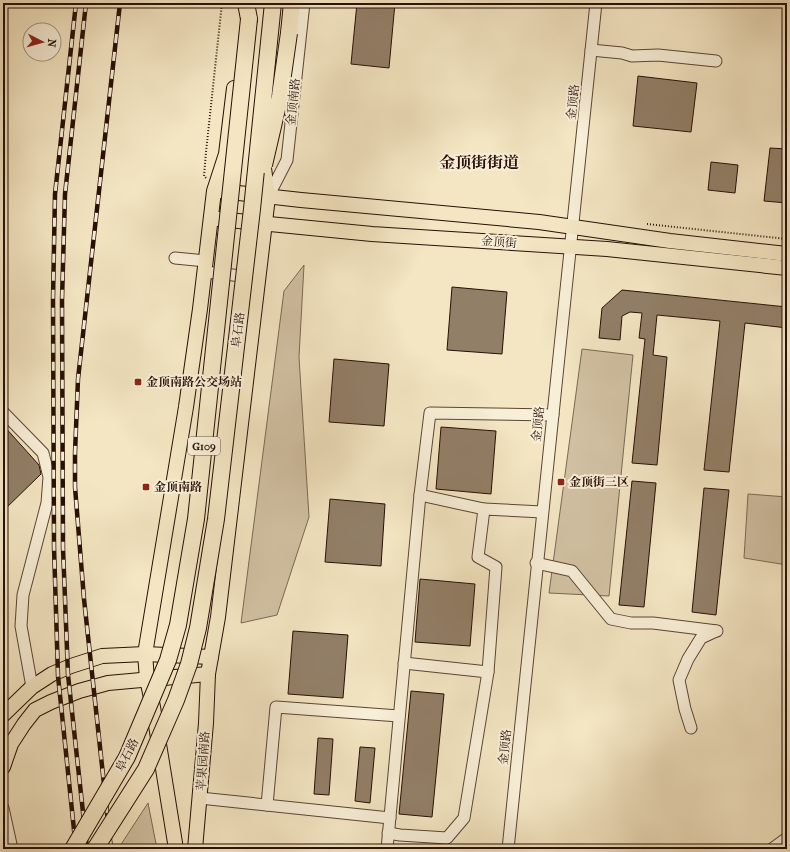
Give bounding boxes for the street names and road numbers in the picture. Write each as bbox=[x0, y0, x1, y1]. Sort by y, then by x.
street label: 金顶南路 bbox=[284, 77, 302, 127]
street label: 金顶路 bbox=[564, 83, 582, 121]
street label: 金顶街 bbox=[481, 234, 518, 250]
street label: 阜石路 bbox=[229, 311, 247, 349]
street label: 金顶路 bbox=[529, 405, 547, 443]
road number: G109 bbox=[188, 437, 220, 455]
street label: 金顶路 bbox=[496, 728, 514, 766]
street label: 苹果园南路 bbox=[194, 731, 212, 791]
street label: 阜石路 bbox=[113, 736, 141, 774]

